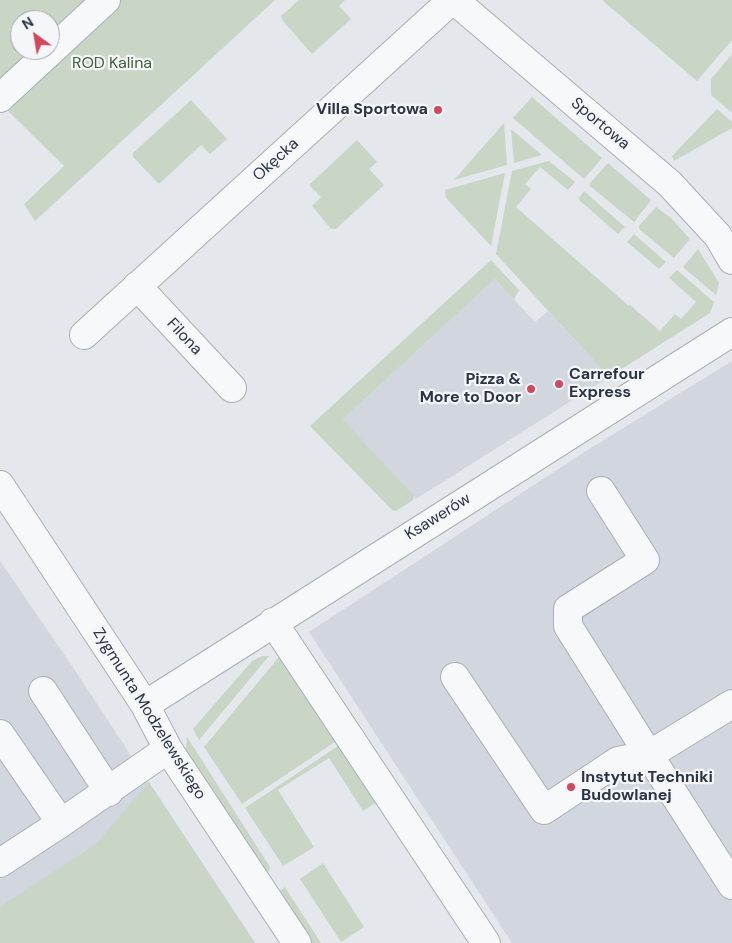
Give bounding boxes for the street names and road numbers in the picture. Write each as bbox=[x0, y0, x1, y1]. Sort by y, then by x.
street label: Sportowa bbox=[567, 94, 633, 154]
street label: Okęcka bbox=[249, 135, 303, 185]
street label: Filona bbox=[162, 315, 206, 359]
street label: Ksawerów bbox=[402, 489, 474, 545]
street label: Zygmunta Modzelewskiego bbox=[88, 625, 210, 803]

